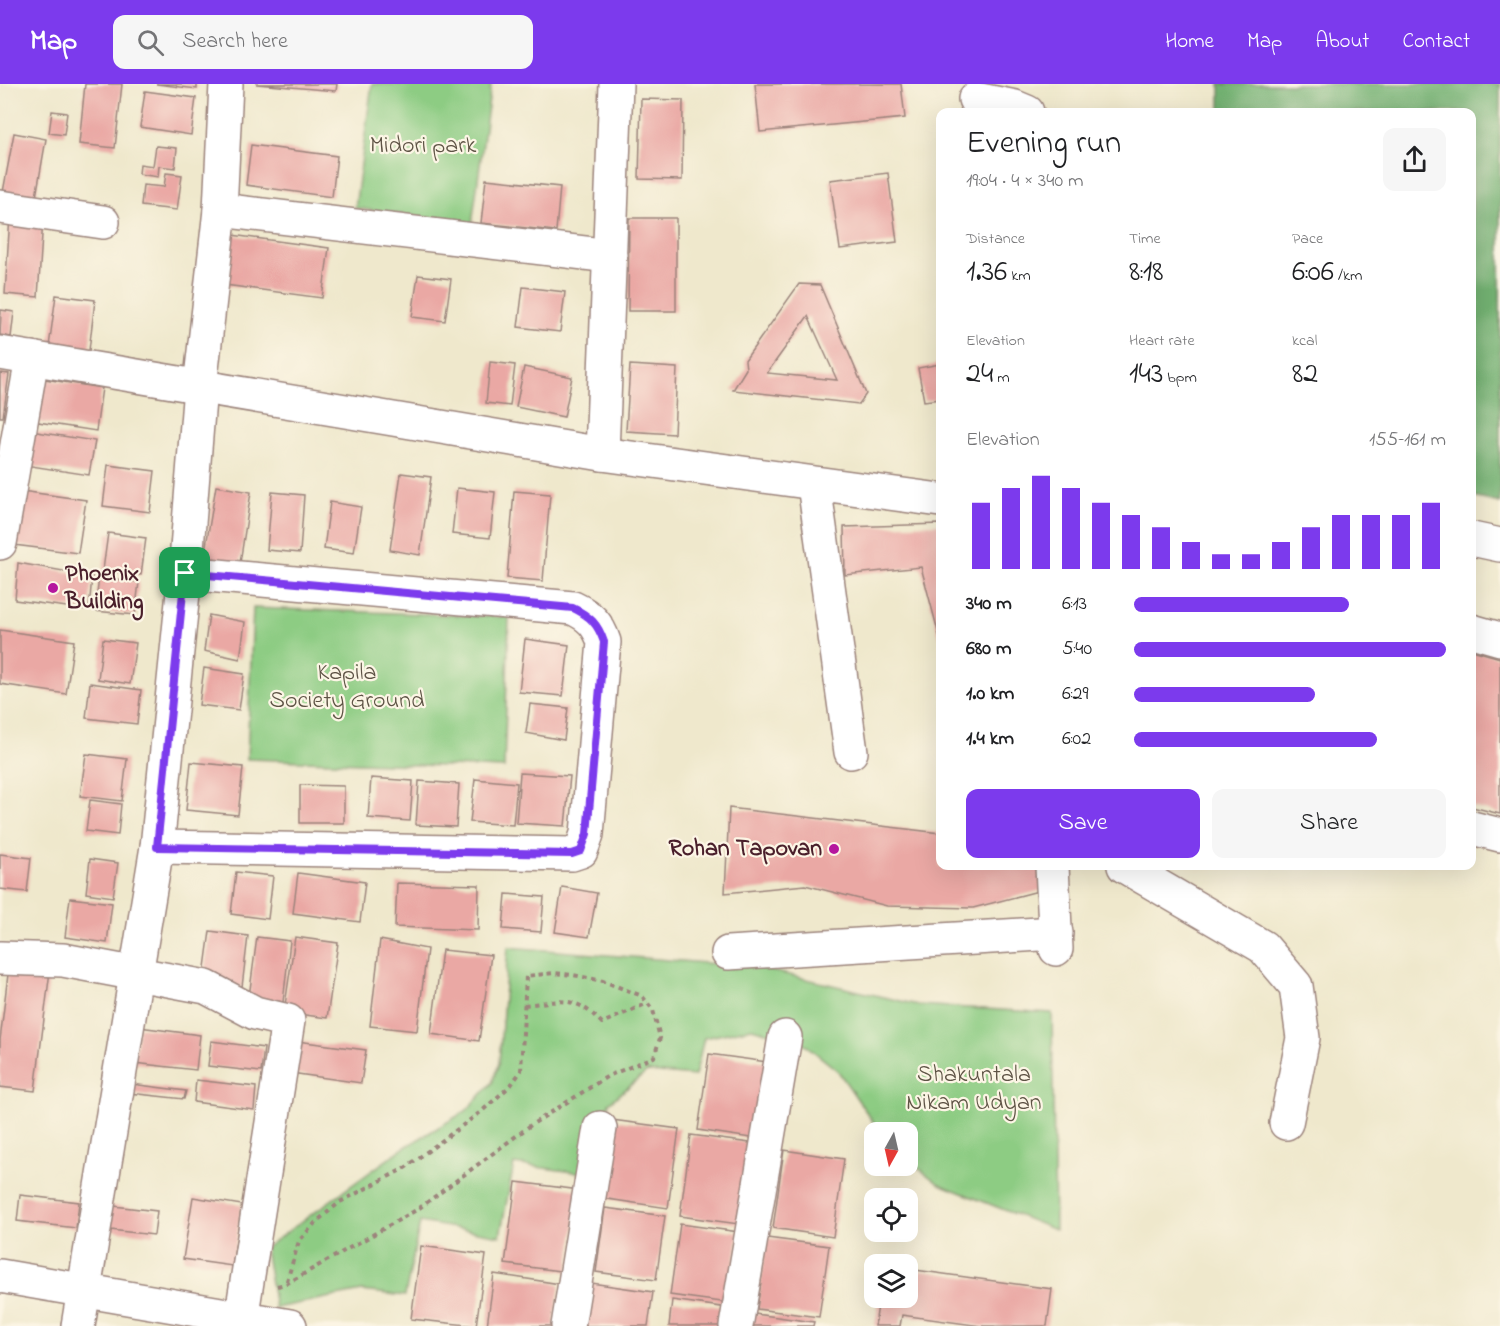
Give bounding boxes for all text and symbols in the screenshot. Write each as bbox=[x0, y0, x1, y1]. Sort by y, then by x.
search box bbox=[113, 15, 533, 69]
text: Map bbox=[30, 22, 77, 63]
icon: search bbox=[134, 26, 167, 59]
text: Search here bbox=[182, 26, 288, 58]
text: Home bbox=[1165, 27, 1214, 57]
text: Map bbox=[1247, 27, 1282, 57]
text: About bbox=[1315, 27, 1369, 57]
text: Contact bbox=[1402, 27, 1470, 57]
text: Evening run bbox=[966, 120, 1121, 168]
button: share bbox=[1383, 128, 1446, 191]
park label: Midori park bbox=[370, 129, 477, 164]
text: 19:04 · 4 × 340 m bbox=[966, 167, 1084, 196]
text: Distance bbox=[966, 227, 1025, 251]
text: Time bbox=[1129, 227, 1161, 251]
text: Pace bbox=[1292, 227, 1323, 251]
text: 1.36 bbox=[966, 251, 1007, 295]
text: 8:18 bbox=[1129, 251, 1164, 295]
text: 6:06 bbox=[1292, 251, 1334, 295]
text: km bbox=[1007, 264, 1031, 288]
text: /km bbox=[1334, 264, 1362, 288]
text: Elevation bbox=[966, 329, 1025, 353]
text: Heart rate bbox=[1129, 329, 1195, 353]
text: kcal bbox=[1292, 329, 1317, 353]
text: 24 bbox=[966, 353, 993, 397]
text: 143 bbox=[1129, 353, 1163, 397]
text: 82 bbox=[1292, 353, 1318, 397]
text: m bbox=[993, 366, 1010, 390]
text: bpm bbox=[1163, 366, 1197, 390]
text: Elevation bbox=[966, 426, 1040, 455]
text: 155–161 m bbox=[1369, 426, 1446, 455]
pin bbox=[159, 547, 210, 598]
icon: arrive bbox=[168, 556, 201, 589]
place label: Phoenix Building bbox=[64, 557, 144, 621]
marker: Phoenix Building bbox=[46, 581, 60, 595]
text: 340 m bbox=[966, 590, 1012, 619]
text: 6:13 bbox=[1062, 590, 1087, 619]
text: 680 m bbox=[966, 635, 1011, 664]
text: 5:40 bbox=[1062, 635, 1092, 664]
park label: Kapila Society Ground bbox=[270, 656, 425, 720]
text: 1.0 km bbox=[966, 680, 1014, 709]
text: 6:29 bbox=[1062, 680, 1088, 709]
text: 1.4 km bbox=[966, 725, 1014, 754]
text: 6:02 bbox=[1062, 725, 1091, 754]
button: Save bbox=[966, 789, 1200, 858]
button: Share bbox=[1212, 789, 1446, 858]
place label: Rohan Tapovan bbox=[668, 832, 822, 867]
marker: Rohan Tapovan bbox=[827, 842, 841, 856]
park label: Shakuntala Nikam Udyan bbox=[906, 1058, 1042, 1122]
north arrow bbox=[864, 1122, 918, 1176]
map controls bbox=[864, 1122, 918, 1308]
button: locate bbox=[864, 1188, 918, 1242]
button: layers bbox=[864, 1254, 918, 1308]

